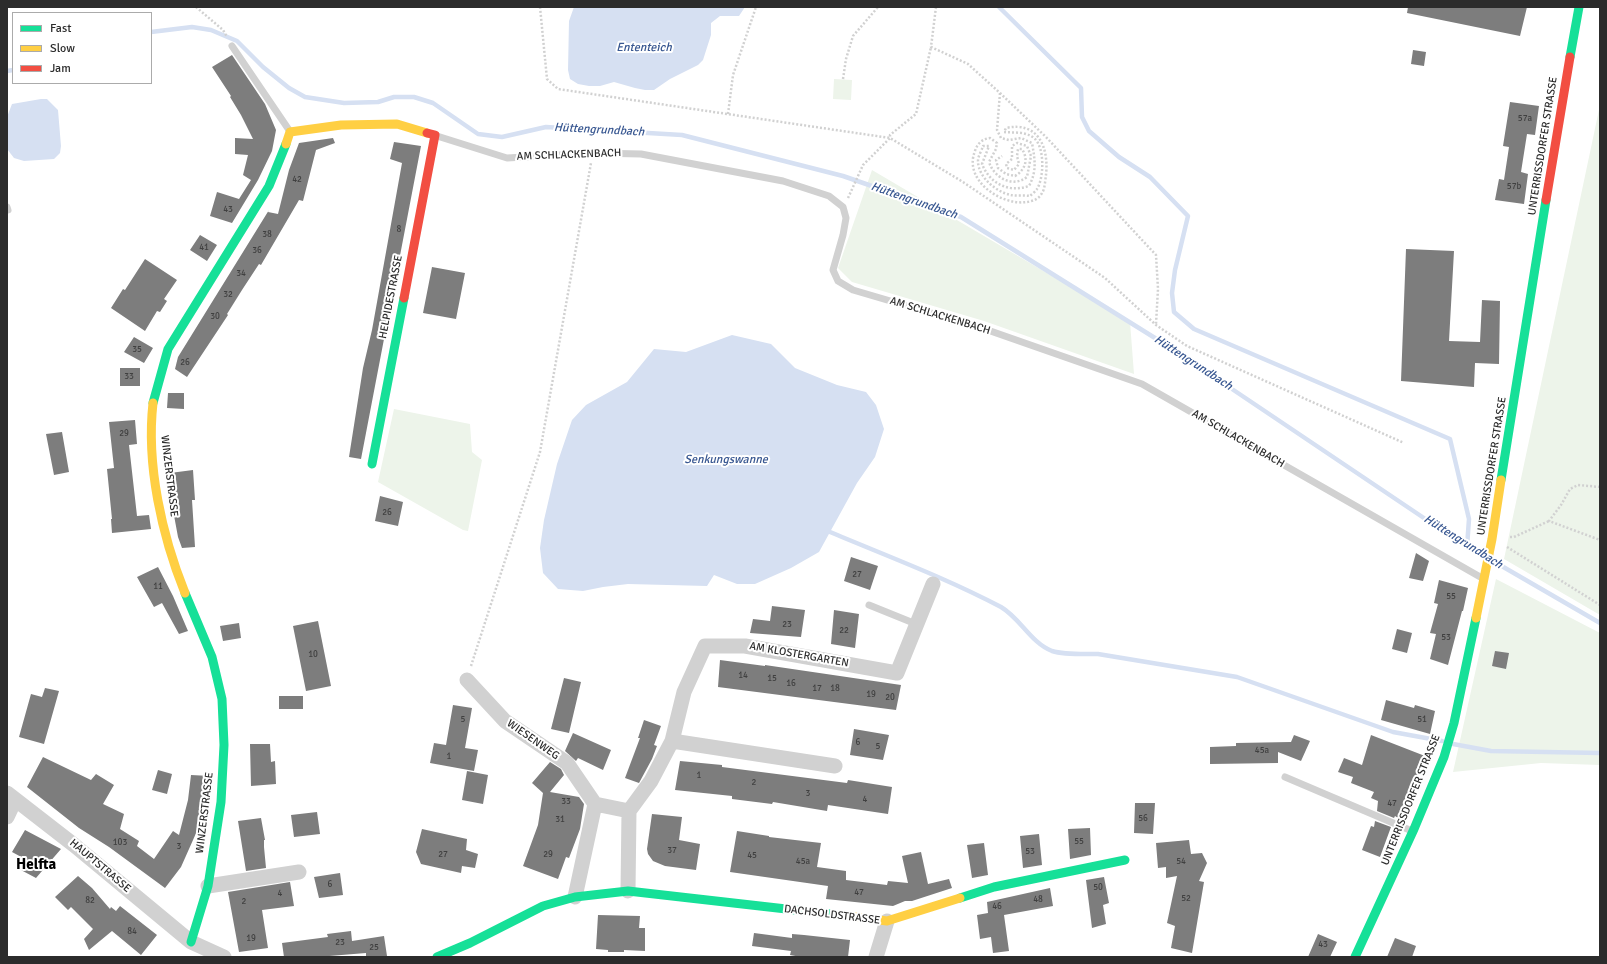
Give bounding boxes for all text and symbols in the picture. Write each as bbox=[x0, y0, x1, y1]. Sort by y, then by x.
legend bbox=[12, 12, 152, 84]
text: Fast bbox=[50, 21, 71, 36]
text: Slow bbox=[50, 41, 75, 56]
water label: Ententeich bbox=[616, 41, 672, 55]
text: Jam bbox=[50, 61, 71, 76]
street label: UNTERRISSDORFER STRASSE bbox=[1526, 76, 1560, 216]
house number: 57a bbox=[1518, 114, 1532, 124]
water label: Hüttengrundbach bbox=[554, 120, 644, 140]
street label: AM SCHLACKENBACH bbox=[517, 147, 621, 163]
house number: 42 bbox=[292, 175, 302, 185]
water label: Hüttengrundbach bbox=[869, 179, 959, 223]
house number: 57b bbox=[1507, 182, 1521, 192]
house number: 43 bbox=[223, 205, 233, 215]
house number: 8 bbox=[397, 225, 401, 235]
house number: 38 bbox=[262, 230, 272, 240]
house number: 41 bbox=[199, 243, 209, 253]
house number: 36 bbox=[252, 246, 262, 256]
street label: HELPIDESTRASSE bbox=[376, 254, 406, 340]
house number: 34 bbox=[236, 269, 246, 279]
house number: 32 bbox=[223, 290, 233, 300]
street label: AM SCHLACKENBACH bbox=[888, 294, 992, 338]
house number: 30 bbox=[210, 312, 220, 322]
water label: Hüttengrundbach bbox=[1151, 332, 1235, 394]
house number: 35 bbox=[132, 345, 142, 355]
house number: 26 bbox=[180, 358, 190, 368]
house number: 33 bbox=[124, 372, 134, 382]
street label: UNTERRISSDORFER STRASSE bbox=[1475, 396, 1509, 536]
street label: AM SCHLACKENBACH bbox=[1189, 407, 1287, 471]
house number: 29 bbox=[119, 429, 129, 439]
street label: WINZERSTRASSE bbox=[157, 434, 181, 518]
water label: Senkungswanne bbox=[684, 453, 768, 467]
house number: 26 bbox=[382, 508, 392, 518]
water label: Hüttengrundbach bbox=[1421, 512, 1505, 572]
house number: 27 bbox=[852, 570, 862, 580]
house number: 11 bbox=[153, 582, 163, 592]
house number: 55 bbox=[1446, 592, 1456, 602]
house number: 23 bbox=[782, 620, 792, 630]
house number: 22 bbox=[839, 626, 849, 636]
house number: 53 bbox=[1441, 633, 1451, 643]
street label: AM KLOSTERGARTEN bbox=[748, 640, 850, 670]
house number: 10 bbox=[308, 650, 318, 660]
house number: 14 bbox=[738, 671, 748, 681]
house number: 15 bbox=[767, 674, 777, 684]
house number: 16 bbox=[786, 679, 796, 689]
house number: 17 bbox=[812, 684, 822, 694]
house number: 18 bbox=[830, 684, 840, 694]
house number: 19 bbox=[866, 690, 876, 700]
house number: 20 bbox=[885, 693, 895, 703]
house number: 5 bbox=[461, 715, 465, 725]
house number: 51 bbox=[1417, 715, 1427, 725]
street label: WIESENWEG bbox=[504, 717, 562, 763]
street label: UNTERRISSDORFER STRASSE bbox=[1379, 733, 1443, 867]
house number: 6 bbox=[856, 738, 860, 748]
house number: 5 bbox=[876, 742, 880, 752]
house number: 45a bbox=[1255, 746, 1269, 756]
house number: 1 bbox=[447, 752, 451, 762]
street label: WINZERSTRASSE bbox=[193, 771, 217, 855]
house number: 1 bbox=[697, 771, 701, 781]
house number: 2 bbox=[752, 778, 756, 788]
house number: 3 bbox=[806, 789, 810, 799]
house number: 4 bbox=[863, 795, 867, 805]
house number: 33 bbox=[561, 797, 571, 807]
house number: 47 bbox=[1387, 799, 1397, 809]
house number: 56 bbox=[1138, 814, 1148, 824]
house number: 31 bbox=[555, 815, 565, 825]
street label: HAUPTSTRASSE bbox=[67, 837, 133, 895]
house number: 55 bbox=[1074, 837, 1084, 847]
house number: 103 bbox=[113, 838, 127, 848]
house number: 3 bbox=[177, 842, 181, 852]
house number: 37 bbox=[667, 846, 677, 856]
house number: 53 bbox=[1025, 847, 1035, 857]
house number: 27 bbox=[438, 850, 448, 860]
house number: 29 bbox=[543, 850, 553, 860]
house number: 45 bbox=[747, 851, 757, 861]
district label: Helfta bbox=[16, 856, 56, 874]
house number: 45a bbox=[796, 857, 810, 867]
house number: 54 bbox=[1176, 857, 1186, 867]
house number: 6 bbox=[328, 880, 332, 890]
house number: 50 bbox=[1093, 883, 1103, 893]
house number: 47 bbox=[854, 888, 864, 898]
house number: 4 bbox=[278, 889, 282, 899]
house number: 52 bbox=[1181, 894, 1191, 904]
house number: 48 bbox=[1033, 895, 1043, 905]
house number: 82 bbox=[85, 896, 95, 906]
house number: 2 bbox=[242, 897, 246, 907]
house number: 46 bbox=[992, 902, 1002, 912]
street label: DACHSOLDSTRASSE bbox=[783, 903, 881, 927]
house number: 84 bbox=[127, 927, 137, 937]
house number: 19 bbox=[246, 934, 256, 944]
house number: 23 bbox=[335, 938, 345, 948]
house number: 43 bbox=[1318, 940, 1328, 950]
house number: 25 bbox=[369, 943, 379, 953]

